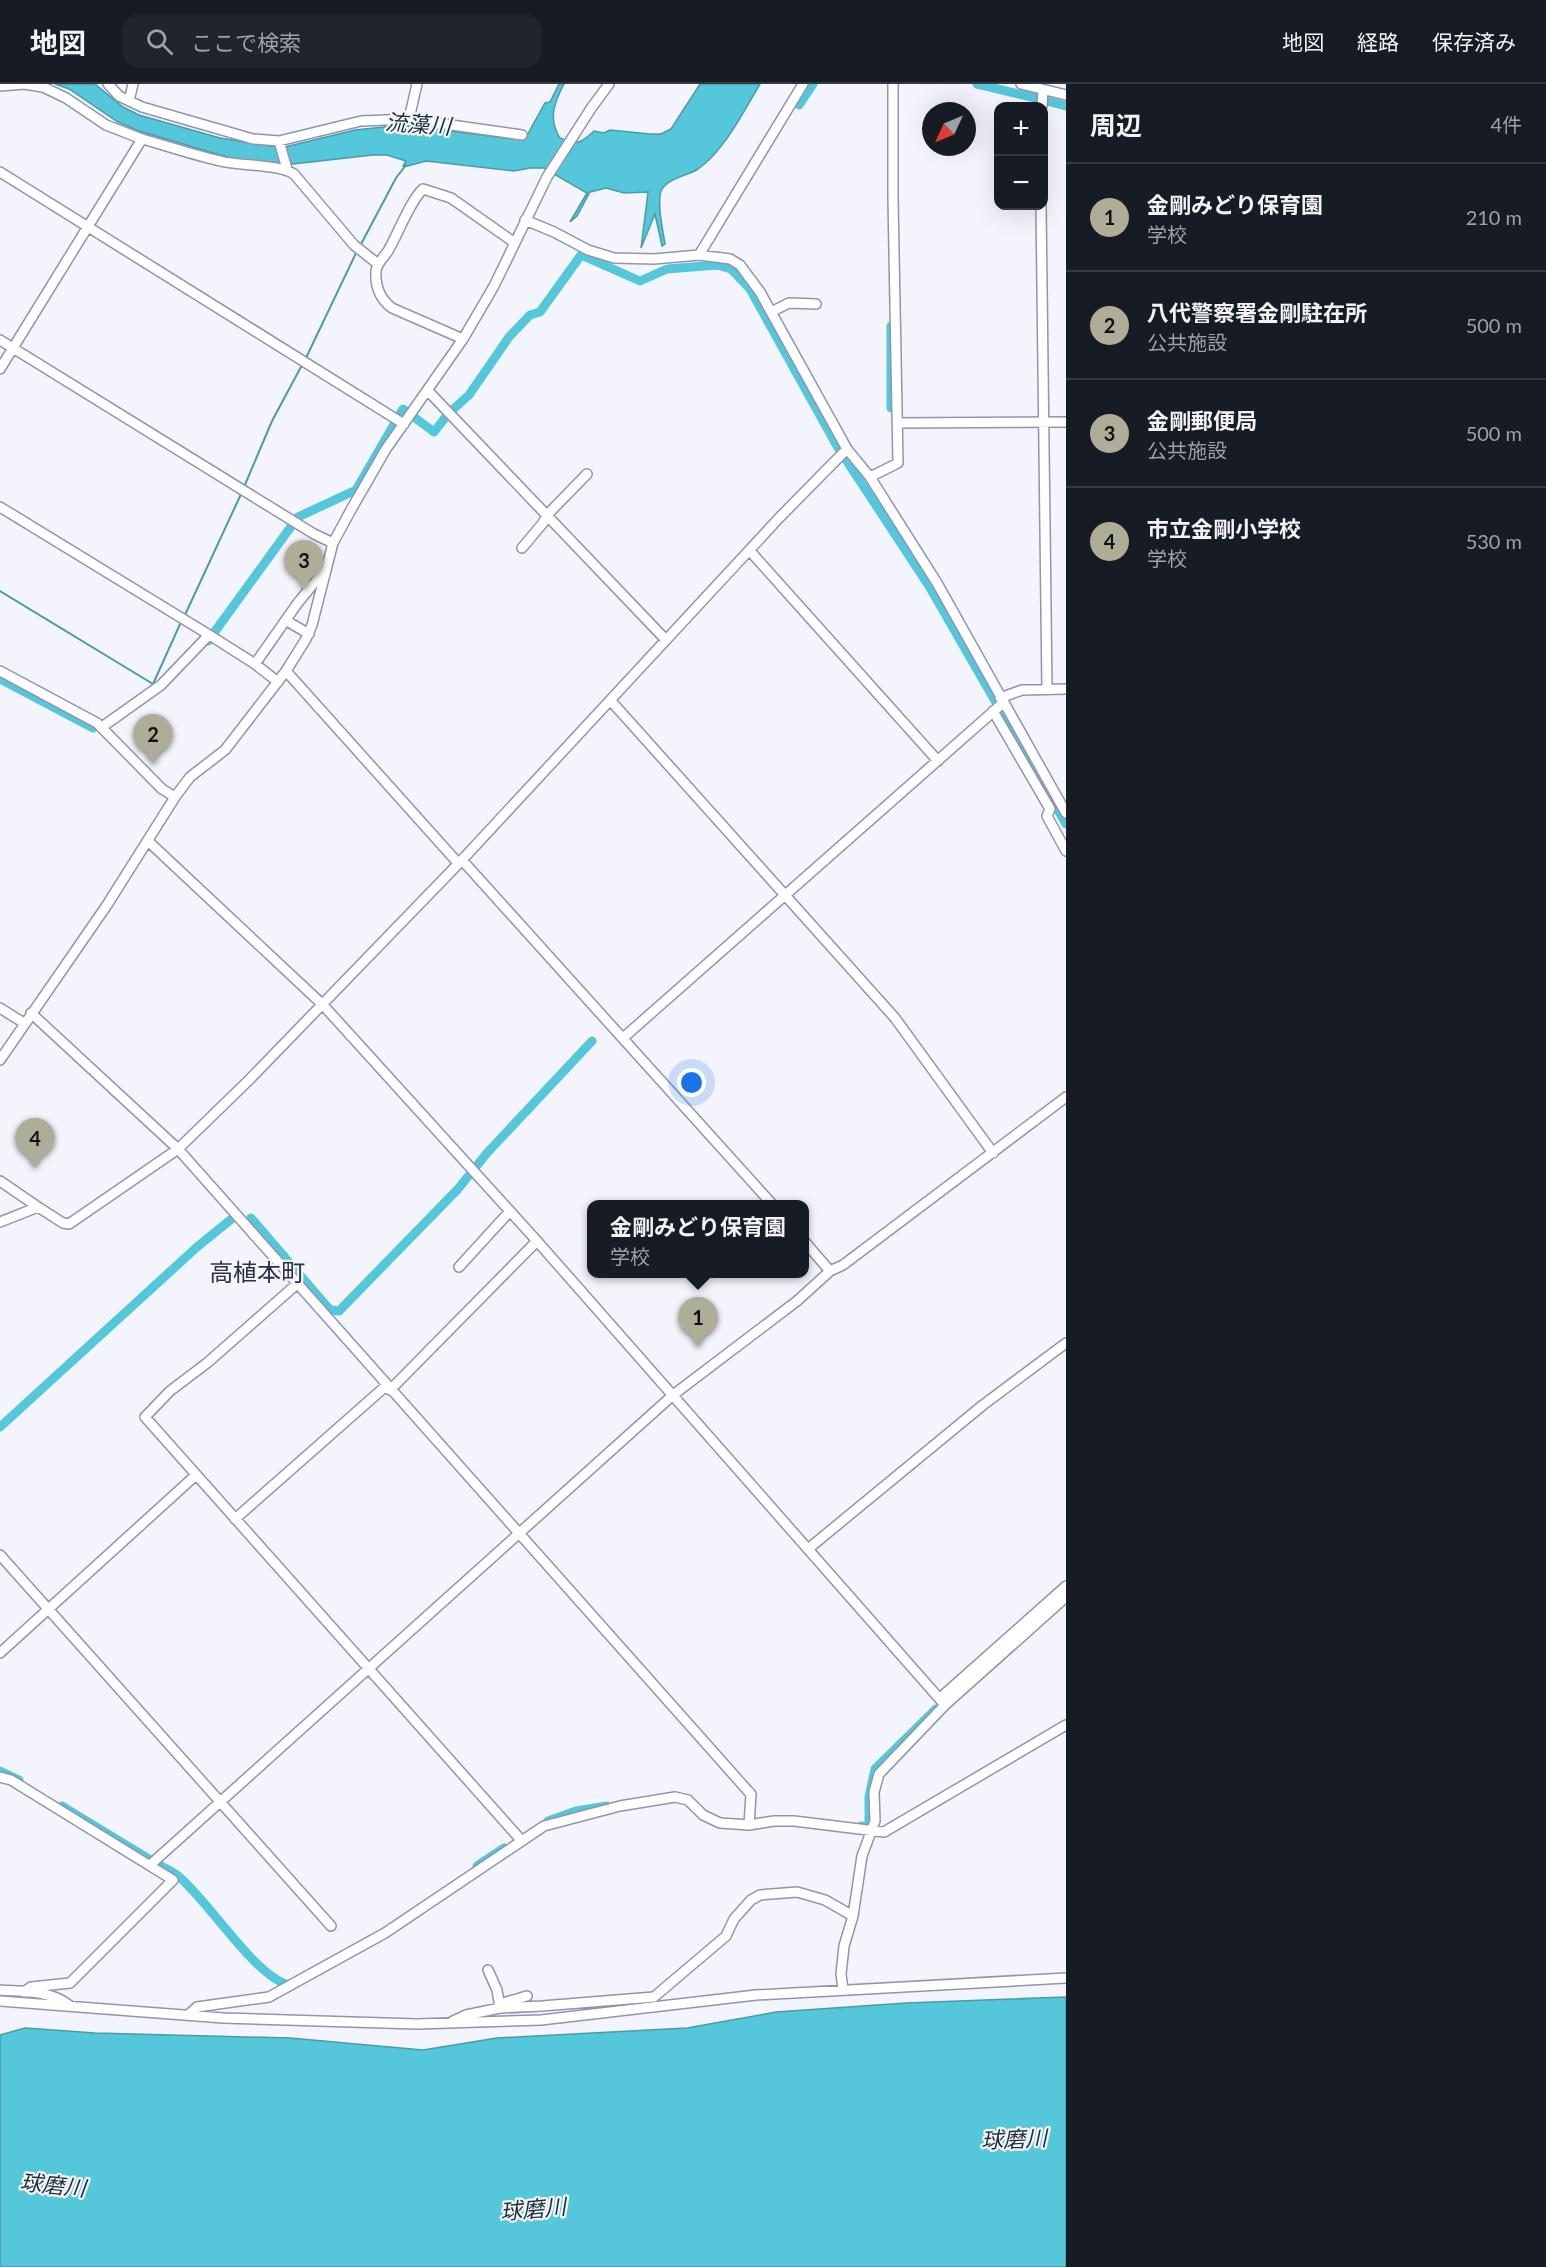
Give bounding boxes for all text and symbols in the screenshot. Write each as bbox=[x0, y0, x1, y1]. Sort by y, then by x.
search box bbox=[122, 14, 542, 68]
text: 地図 bbox=[30, 25, 86, 59]
icon: search bbox=[143, 25, 176, 58]
text: ここで検索 bbox=[191, 29, 301, 56]
text: 地図 bbox=[1282, 29, 1324, 54]
text: 経路 bbox=[1357, 29, 1399, 54]
text: 保存済み bbox=[1432, 29, 1516, 54]
north arrow bbox=[922, 102, 976, 156]
map controls bbox=[994, 102, 1048, 210]
button: + bbox=[994, 102, 1048, 156]
water label: 流藻川 bbox=[384, 108, 454, 139]
text: 周辺 bbox=[1090, 109, 1142, 141]
text: 4件 bbox=[1490, 112, 1522, 136]
button: − bbox=[994, 156, 1048, 210]
text: 金剛みどり保育園 bbox=[1147, 191, 1323, 218]
text: 1 bbox=[1104, 205, 1115, 229]
text: 210 m bbox=[1466, 205, 1522, 229]
text: 学校 bbox=[1147, 222, 1187, 246]
text: 八代警察署金剛駐在所 bbox=[1147, 299, 1367, 326]
text: 2 bbox=[1104, 313, 1115, 337]
text: 500 m bbox=[1466, 313, 1522, 337]
text: 公共施設 bbox=[1147, 330, 1227, 354]
text: 金剛郵便局 bbox=[1147, 407, 1257, 434]
text: 3 bbox=[1104, 421, 1115, 445]
text: 500 m bbox=[1466, 421, 1522, 445]
text: 公共施設 bbox=[1147, 438, 1227, 462]
text: 市立金剛小学校 bbox=[1147, 515, 1301, 542]
text: 4 bbox=[1104, 529, 1115, 553]
text: 530 m bbox=[1466, 529, 1522, 553]
pin: 3 bbox=[284, 540, 324, 590]
text: 学校 bbox=[1147, 546, 1187, 570]
pin: 2 bbox=[134, 714, 172, 764]
your location bbox=[677, 1068, 706, 1097]
pin: 4 bbox=[15, 1118, 54, 1168]
popup bbox=[587, 1200, 809, 1278]
text: 金剛みどり保育園 bbox=[610, 1213, 786, 1240]
text: 学校 bbox=[610, 1244, 650, 1268]
district label: 高植本町 bbox=[209, 1257, 305, 1286]
pin: 1 bbox=[678, 1298, 718, 1347]
water label: 球磨川 bbox=[981, 2124, 1049, 2153]
water label: 球磨川 bbox=[19, 2168, 89, 2202]
water label: 球磨川 bbox=[499, 2192, 569, 2225]

